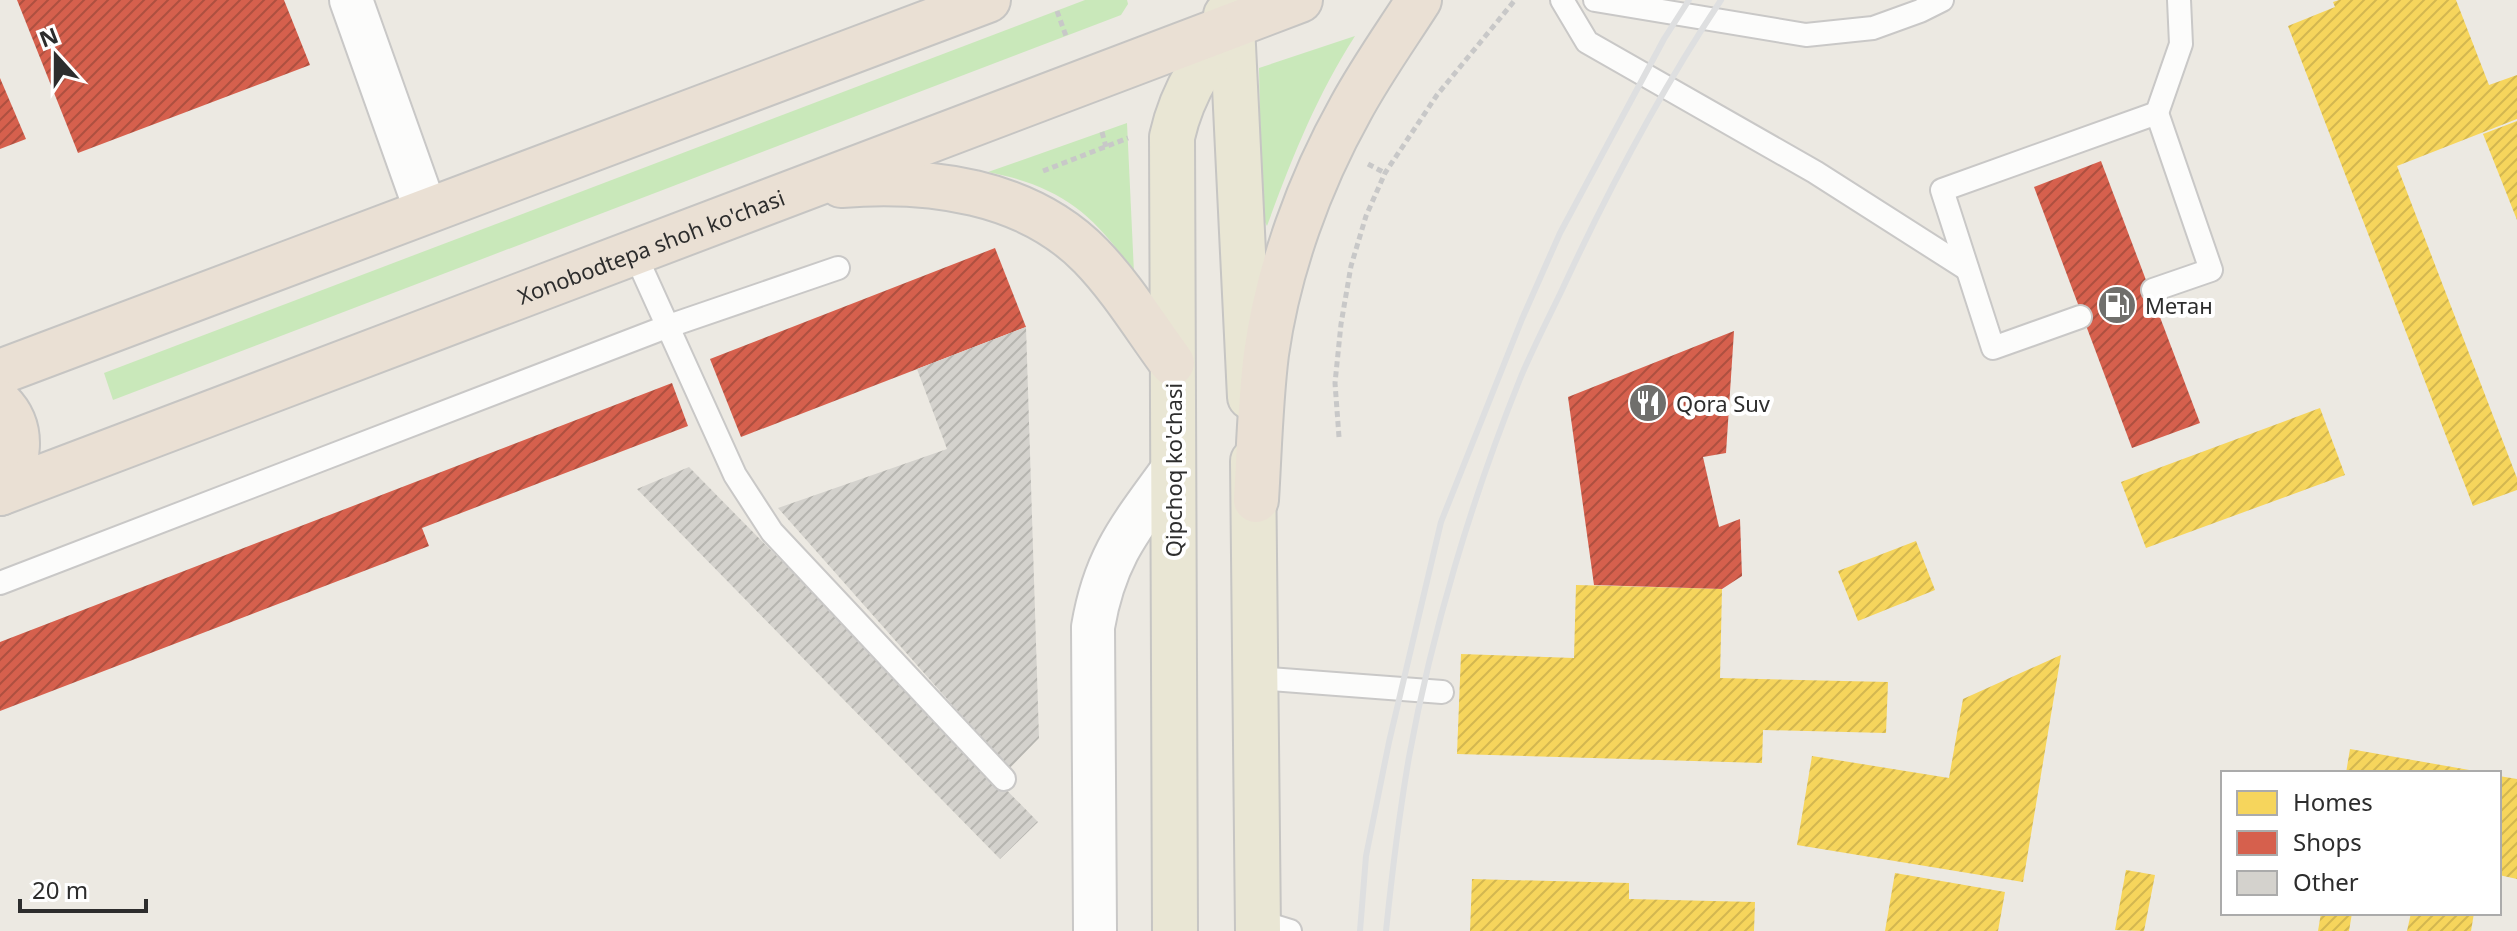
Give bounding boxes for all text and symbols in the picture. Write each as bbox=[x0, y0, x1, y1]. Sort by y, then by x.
north arrow bbox=[16, 16, 96, 96]
text: N bbox=[35, 19, 62, 54]
street label: Xonobodtepa shoh ko'chasi bbox=[513, 182, 789, 311]
fuel station icon: Метан bbox=[2096, 284, 2138, 326]
place label: Метан bbox=[2145, 290, 2213, 320]
restaurant icon: Qora Suv bbox=[1627, 382, 1669, 424]
street label: Qipchoq ko'chasi bbox=[1158, 383, 1188, 557]
place label: Qora Suv bbox=[1676, 388, 1771, 418]
legend bbox=[2221, 771, 2501, 915]
text: Homes bbox=[2293, 785, 2373, 818]
text: Shops bbox=[2293, 825, 2362, 858]
scale bar bbox=[20, 863, 146, 913]
text: Other bbox=[2293, 865, 2359, 898]
text: 20 m bbox=[32, 873, 88, 906]

